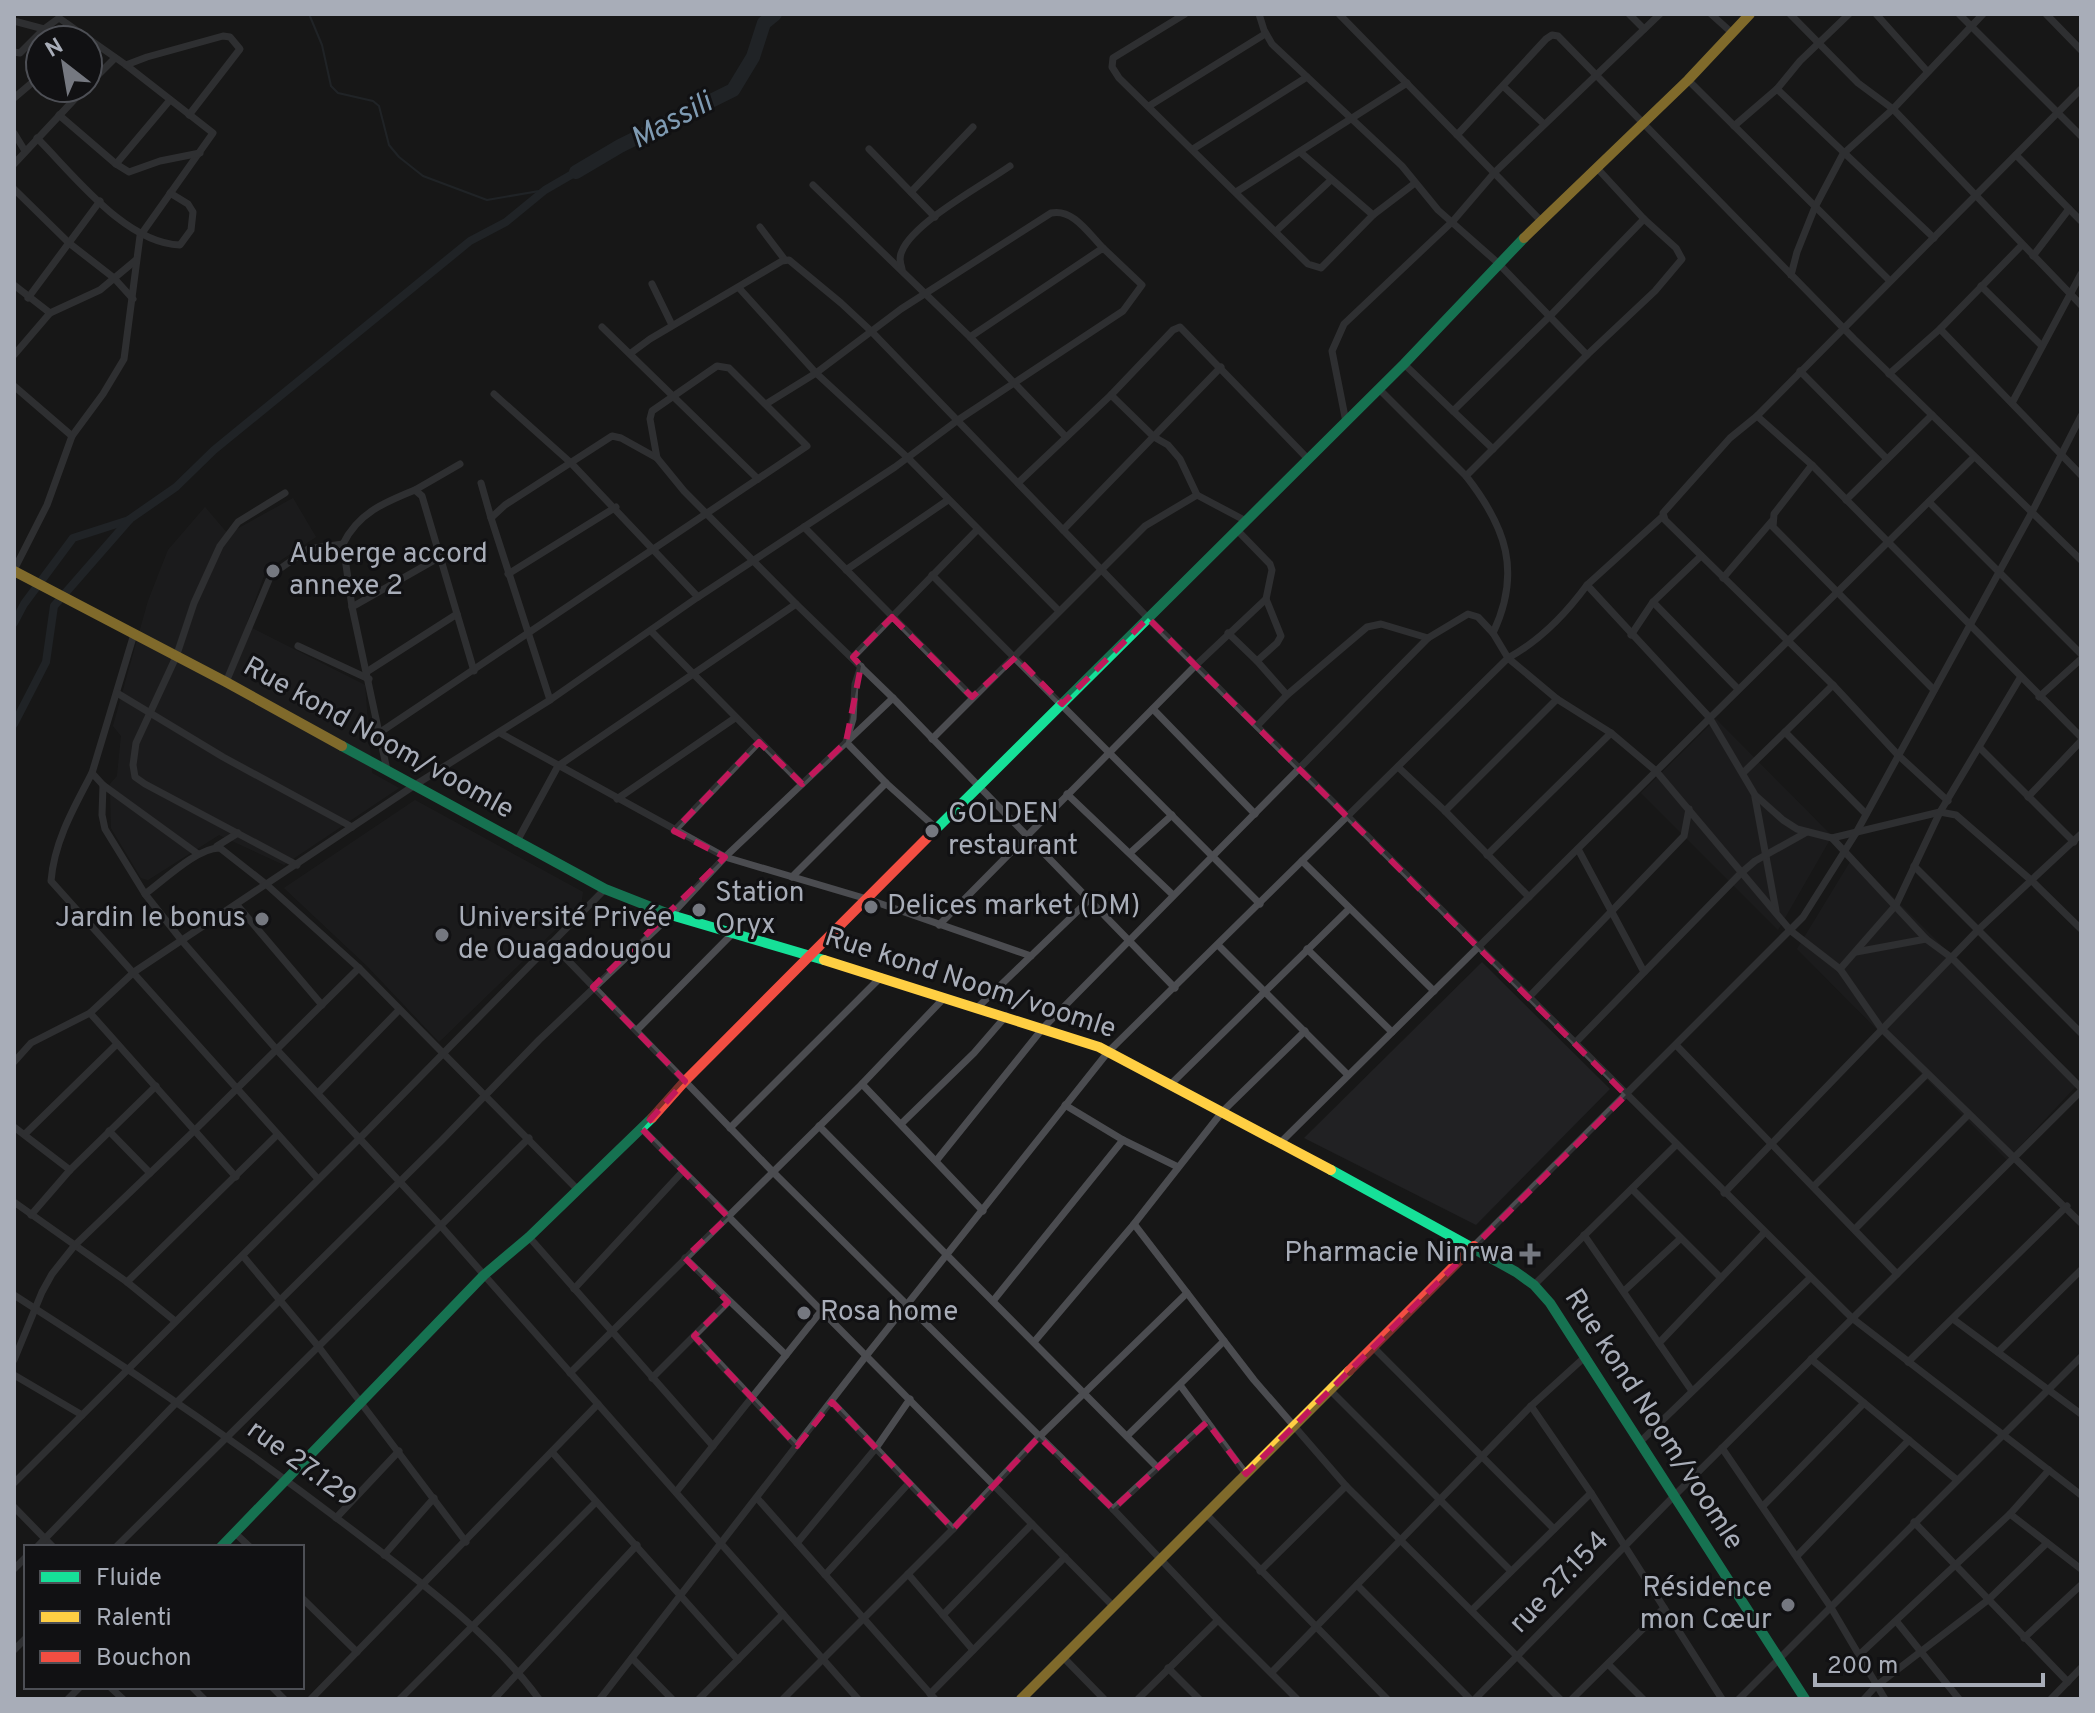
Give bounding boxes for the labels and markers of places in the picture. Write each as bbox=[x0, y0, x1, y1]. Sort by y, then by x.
place label: Auberge accord annexe 2 bbox=[289, 537, 488, 605]
marker: Auberge accord annexe 2 bbox=[264, 562, 282, 580]
place label: GOLDEN restaurant bbox=[948, 797, 1078, 865]
marker: GOLDEN restaurant bbox=[923, 822, 941, 840]
place label: Station Oryx bbox=[715, 876, 805, 944]
place label: Delices market (DM) bbox=[887, 889, 1140, 925]
marker: Delices market (DM) bbox=[862, 898, 880, 916]
place label: Jardin le bonus bbox=[55, 901, 246, 937]
place label: Université Privée de Ouagadougou bbox=[458, 901, 672, 969]
marker: Station Oryx bbox=[690, 901, 708, 919]
marker: Jardin le bonus bbox=[253, 910, 271, 928]
marker: Université Privée de Ouagadougou bbox=[433, 926, 451, 944]
place label: Pharmacie Ninrwa bbox=[1284, 1236, 1514, 1272]
marker: Pharmacie Ninrwa bbox=[1521, 1245, 1539, 1263]
place label: Rosa home bbox=[820, 1295, 958, 1331]
marker: Rosa home bbox=[795, 1304, 813, 1322]
place label: Résidence mon Cœur bbox=[1640, 1571, 1772, 1639]
marker: Résidence mon Cœur bbox=[1779, 1596, 1797, 1614]

